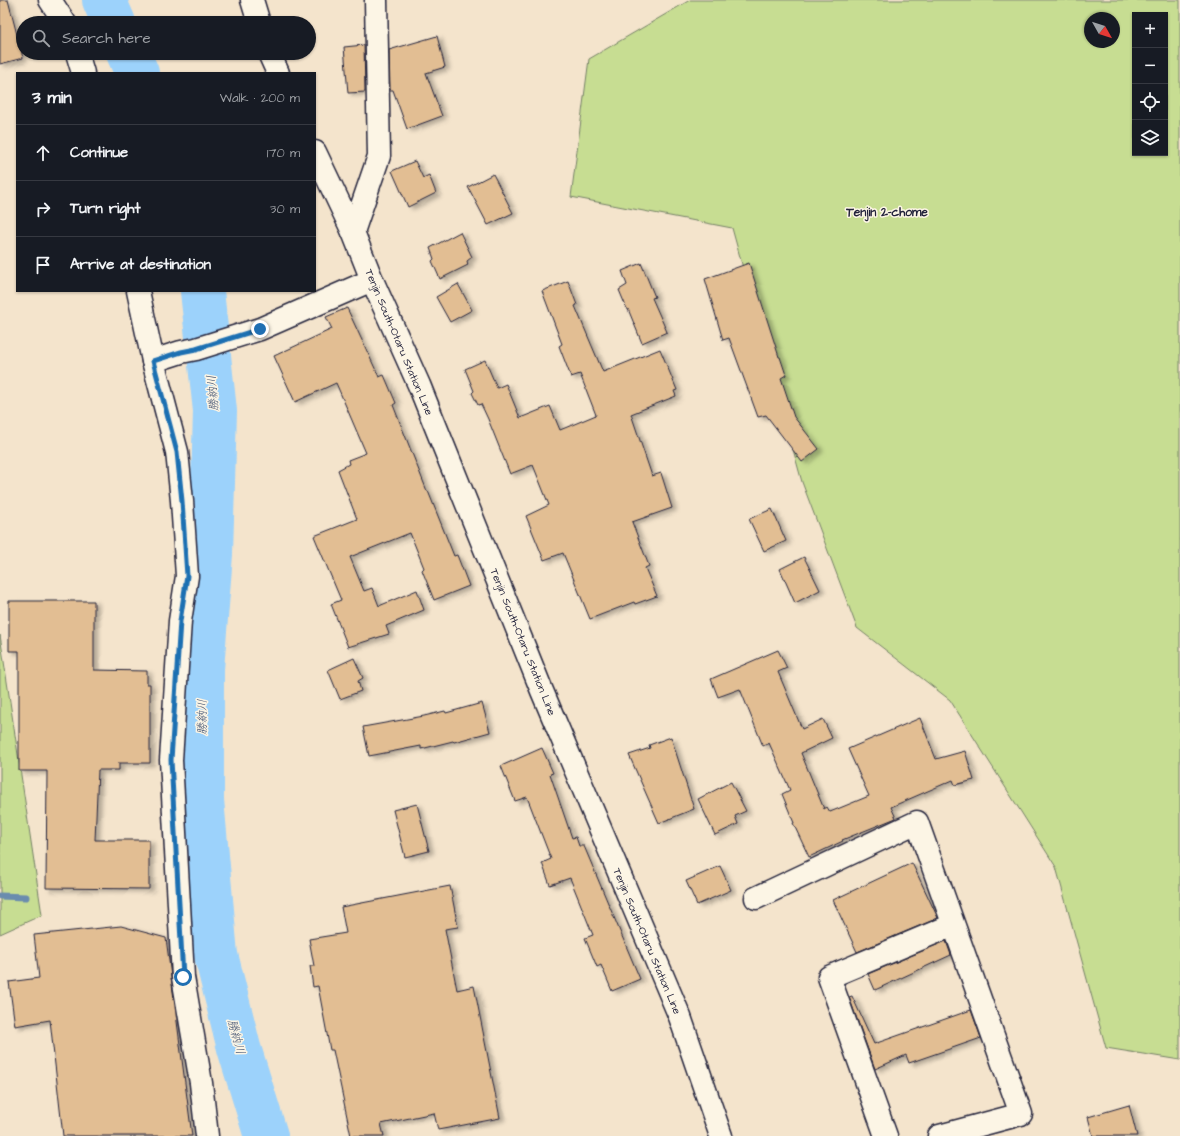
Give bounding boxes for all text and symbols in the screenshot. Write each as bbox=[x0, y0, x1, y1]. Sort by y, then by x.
north arrow bbox=[1084, 12, 1120, 48]
map controls bbox=[1132, 12, 1168, 156]
button: + bbox=[1132, 12, 1168, 48]
search box bbox=[16, 16, 316, 60]
icon: search bbox=[30, 27, 52, 49]
text: Search here bbox=[62, 28, 151, 49]
button: − bbox=[1132, 48, 1168, 84]
button: locate bbox=[1132, 84, 1168, 120]
text: 3 min bbox=[32, 86, 72, 110]
text: Walk · 200 m bbox=[220, 89, 300, 107]
button: layers bbox=[1132, 120, 1168, 156]
icon: ahead bbox=[32, 142, 54, 164]
text: Continue bbox=[70, 142, 128, 163]
text: 170 m bbox=[267, 144, 300, 162]
icon: right bbox=[32, 198, 54, 220]
text: Turn right bbox=[70, 198, 141, 219]
text: 30 m bbox=[270, 200, 300, 218]
district label: Tenjin 2-chome bbox=[845, 204, 928, 222]
icon: arrive bbox=[32, 254, 54, 276]
text: Arrive at destination bbox=[70, 254, 211, 275]
street label: Tenjin South-Otaru Station Line bbox=[361, 267, 437, 417]
route end bbox=[251, 320, 269, 338]
water label: 勝納川 bbox=[203, 374, 223, 412]
street label: Tenjin South-Otaru Station Line bbox=[487, 566, 559, 718]
water label: 勝納川 bbox=[194, 699, 211, 735]
street label: Tenjin South-Otaru Station Line bbox=[609, 866, 685, 1016]
route start bbox=[174, 968, 192, 986]
water label: 勝納川 bbox=[223, 1017, 249, 1057]

